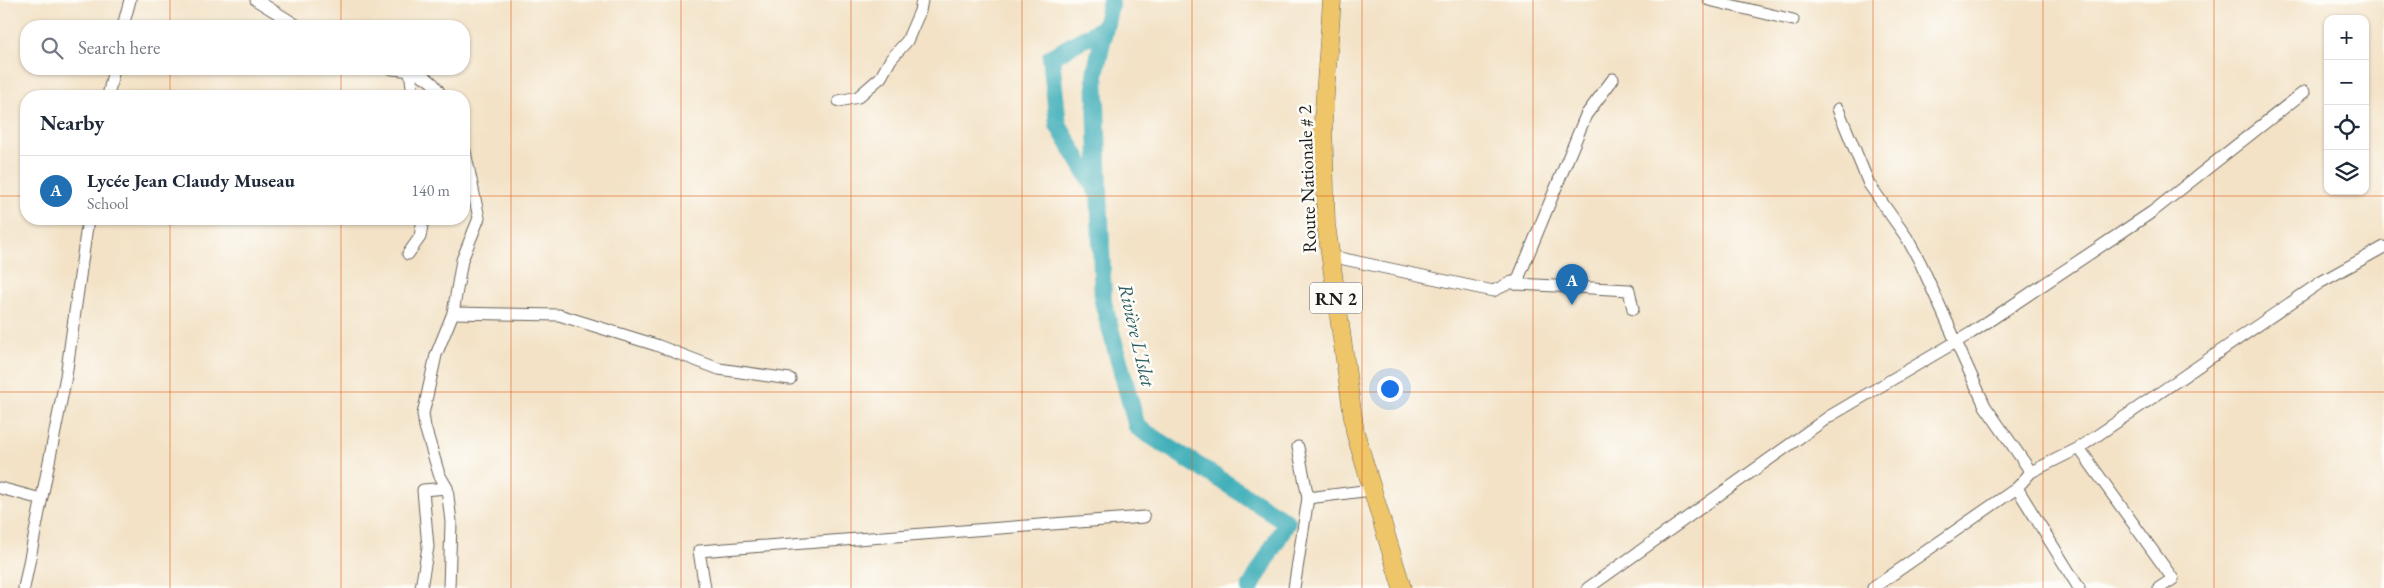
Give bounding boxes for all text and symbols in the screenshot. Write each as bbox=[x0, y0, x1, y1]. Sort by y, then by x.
map controls bbox=[2324, 15, 2369, 195]
button: + bbox=[2324, 15, 2369, 60]
search box bbox=[20, 20, 470, 75]
icon: search bbox=[38, 34, 66, 62]
text: Search here bbox=[78, 35, 160, 60]
button: − bbox=[2324, 60, 2369, 105]
street label: Route Nationale # 2 bbox=[1292, 105, 1322, 253]
button: locate bbox=[2324, 105, 2369, 150]
text: Nearby bbox=[40, 109, 104, 136]
button: layers bbox=[2324, 150, 2369, 195]
text: Lycée Jean Claudy Museau bbox=[87, 168, 295, 193]
text: A bbox=[50, 180, 62, 201]
text: 140 m bbox=[411, 180, 450, 201]
text: School bbox=[87, 193, 129, 214]
pin: A bbox=[1556, 264, 1588, 305]
water label: Rivière L'Islet bbox=[1113, 281, 1162, 390]
road number: RN 2 bbox=[1310, 282, 1362, 314]
your location bbox=[1377, 376, 1403, 402]

